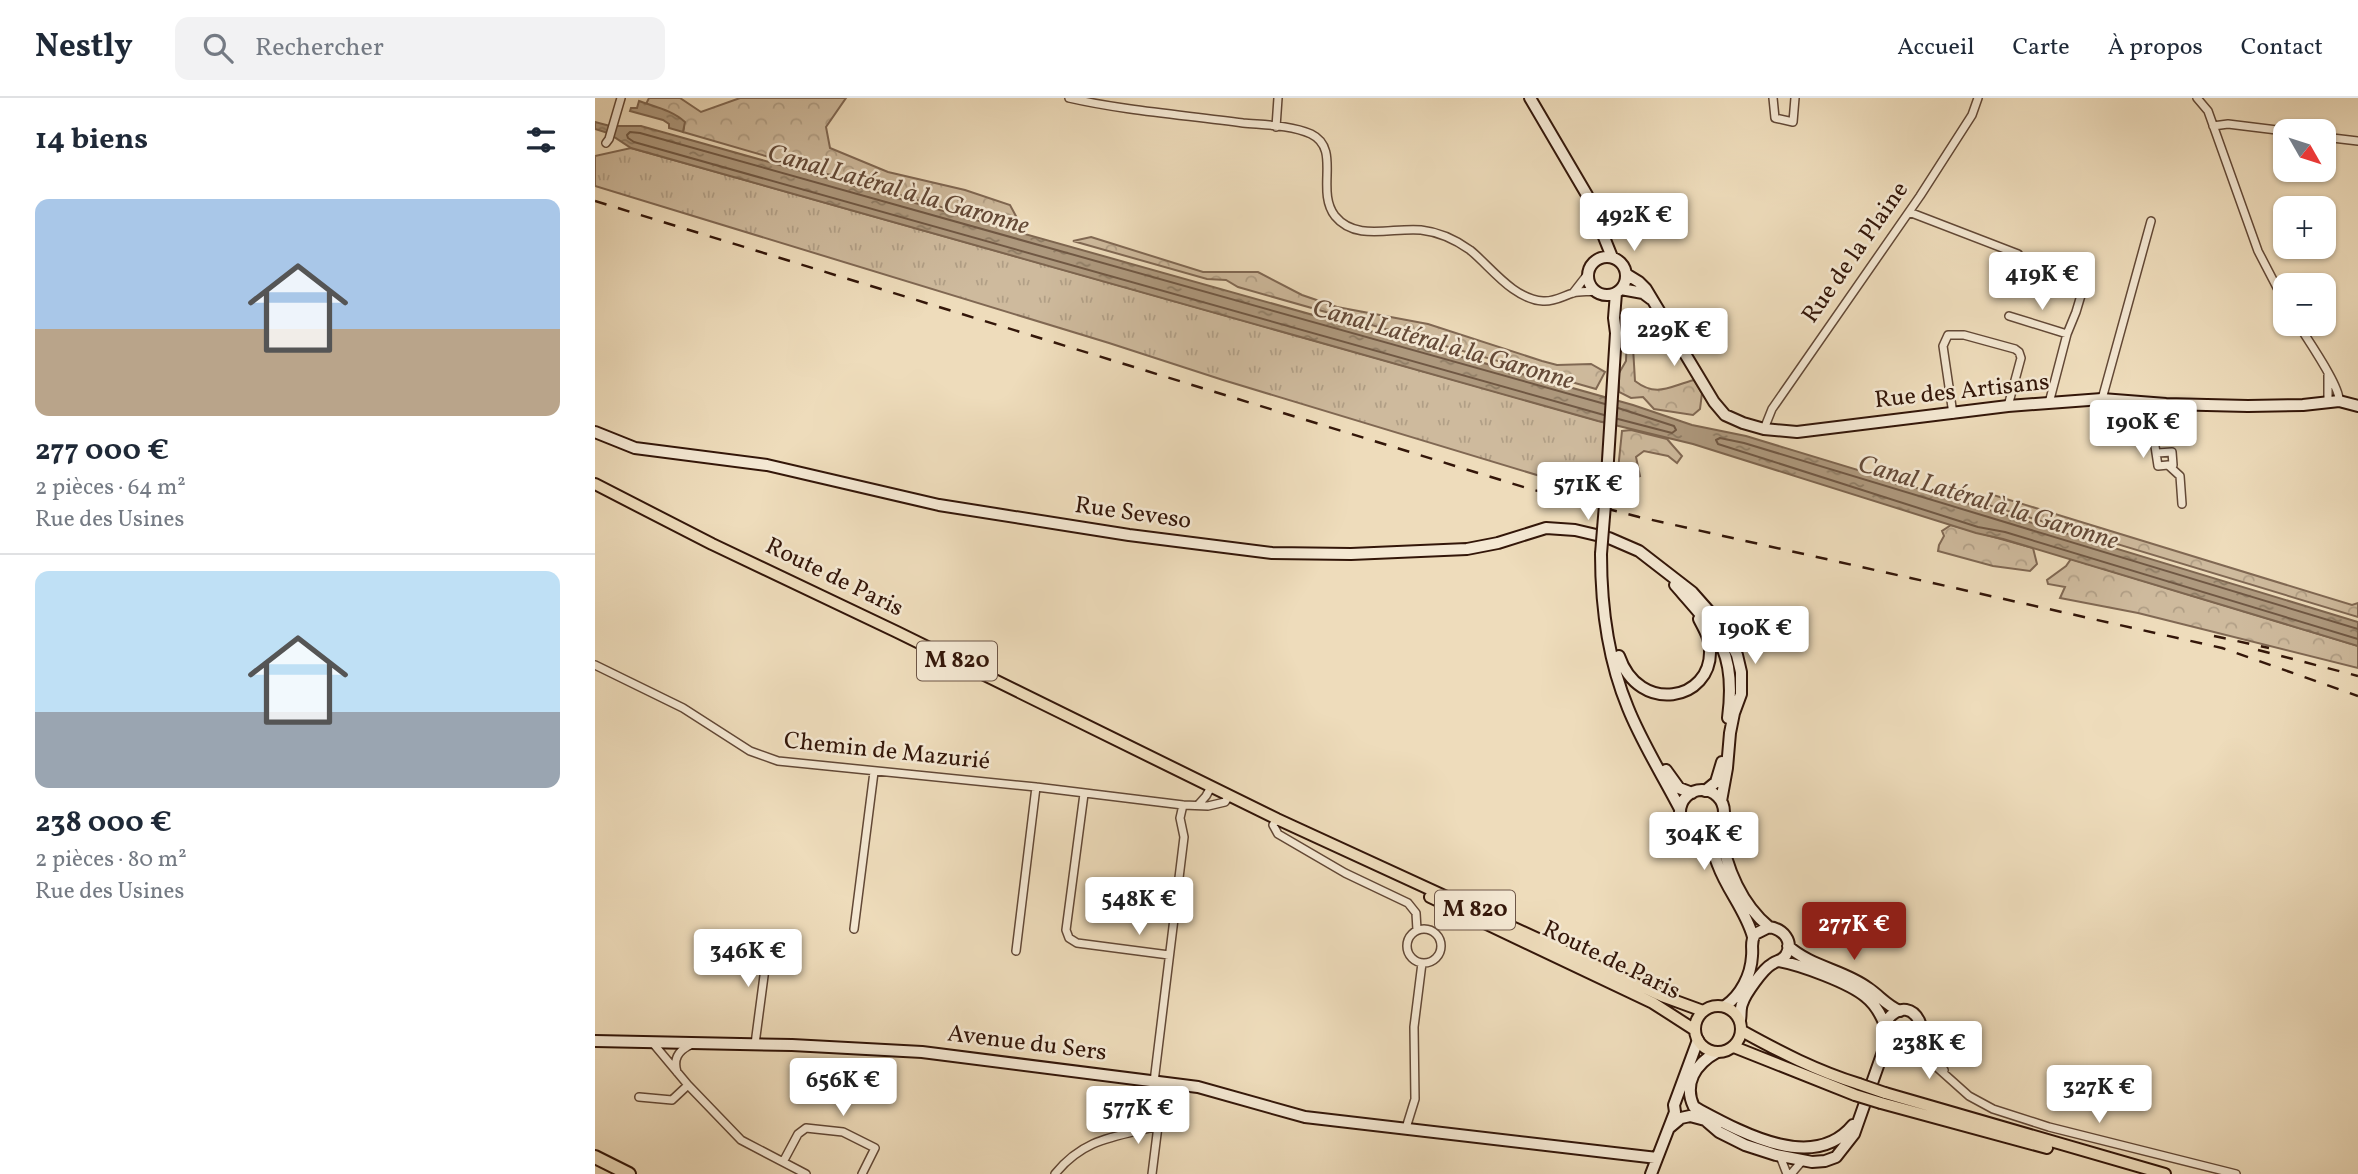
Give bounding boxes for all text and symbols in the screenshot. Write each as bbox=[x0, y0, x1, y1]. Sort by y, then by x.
search box bbox=[175, 17, 665, 80]
text: Nestly bbox=[35, 25, 133, 71]
icon: search bbox=[199, 29, 237, 67]
text: Rechercher bbox=[255, 30, 384, 66]
text: Accueil bbox=[1897, 31, 1974, 65]
text: Carte bbox=[2012, 31, 2070, 65]
text: À propos bbox=[2108, 31, 2203, 65]
text: Contact bbox=[2241, 31, 2323, 65]
text: 14 biens bbox=[35, 119, 148, 161]
north arrow bbox=[2273, 119, 2336, 182]
map controls bbox=[2273, 119, 2336, 336]
icon: filters bbox=[522, 121, 560, 159]
water label: Canal Latéral à la Garonne bbox=[763, 135, 1033, 245]
street label: Rue de la Plaine bbox=[1795, 175, 1917, 331]
pin: 492K € bbox=[1577, 194, 1691, 253]
button: + bbox=[2273, 196, 2336, 259]
text: 492K € bbox=[1596, 200, 1672, 232]
icon: home bbox=[235, 245, 361, 371]
pin: 419K € bbox=[1985, 252, 2099, 312]
text: 419K € bbox=[2005, 259, 2079, 291]
button: − bbox=[2273, 273, 2336, 336]
water label: Canal Latéral à la Garonne bbox=[1308, 290, 1578, 400]
pin: 229K € bbox=[1617, 308, 1731, 368]
text: 229K € bbox=[1637, 315, 1711, 347]
street label: Rue des Artisans bbox=[1873, 366, 2051, 418]
pin: 190K € bbox=[2086, 400, 2200, 460]
text: 190K € bbox=[2106, 407, 2180, 439]
text: 277 000 € bbox=[35, 430, 169, 472]
water label: Canal Latéral à la Garonne bbox=[1853, 446, 2123, 560]
pin: 571K € bbox=[1531, 462, 1645, 522]
text: 571K € bbox=[1553, 469, 1623, 501]
text: 2 pièces · 64 m² bbox=[35, 472, 186, 504]
street label: Rue Seveso bbox=[1073, 489, 1193, 539]
text: Rue des Usines bbox=[35, 504, 184, 536]
street label: Route de Paris bbox=[759, 530, 909, 626]
pin: 190K € bbox=[1698, 606, 1812, 666]
text: 190K € bbox=[1718, 613, 1792, 645]
icon: home bbox=[235, 617, 361, 743]
road number: M 820 bbox=[917, 642, 997, 680]
street label: Chemin de Mazurié bbox=[782, 724, 992, 780]
text: 238 000 € bbox=[35, 802, 172, 844]
pin: 304K € bbox=[1647, 812, 1761, 872]
text: 304K € bbox=[1665, 819, 1743, 851]
text: 2 pièces · 80 m² bbox=[35, 844, 187, 876]
text: Rue des Usines bbox=[35, 876, 184, 908]
pin: 548K € bbox=[1082, 878, 1196, 937]
text: 548K € bbox=[1101, 884, 1177, 916]
road number: M 820 bbox=[1435, 890, 1515, 930]
pin: 277K € bbox=[1797, 902, 1911, 962]
text: 277K € bbox=[1818, 909, 1890, 941]
street label: Route de Paris bbox=[1536, 913, 1686, 1009]
pin: 346K € bbox=[691, 930, 805, 989]
text: 346K € bbox=[710, 936, 786, 968]
street label: Avenue du Sers bbox=[945, 1017, 1109, 1071]
pin: 238K € bbox=[1872, 1021, 1986, 1081]
text: 238K € bbox=[1892, 1028, 1966, 1060]
pin: 656K € bbox=[786, 1058, 900, 1118]
text: 656K € bbox=[806, 1065, 880, 1097]
pin: 327K € bbox=[2042, 1066, 2156, 1125]
text: 327K € bbox=[2063, 1072, 2135, 1104]
pin: 577K € bbox=[1081, 1086, 1195, 1146]
text: 577K € bbox=[1102, 1093, 1174, 1125]

